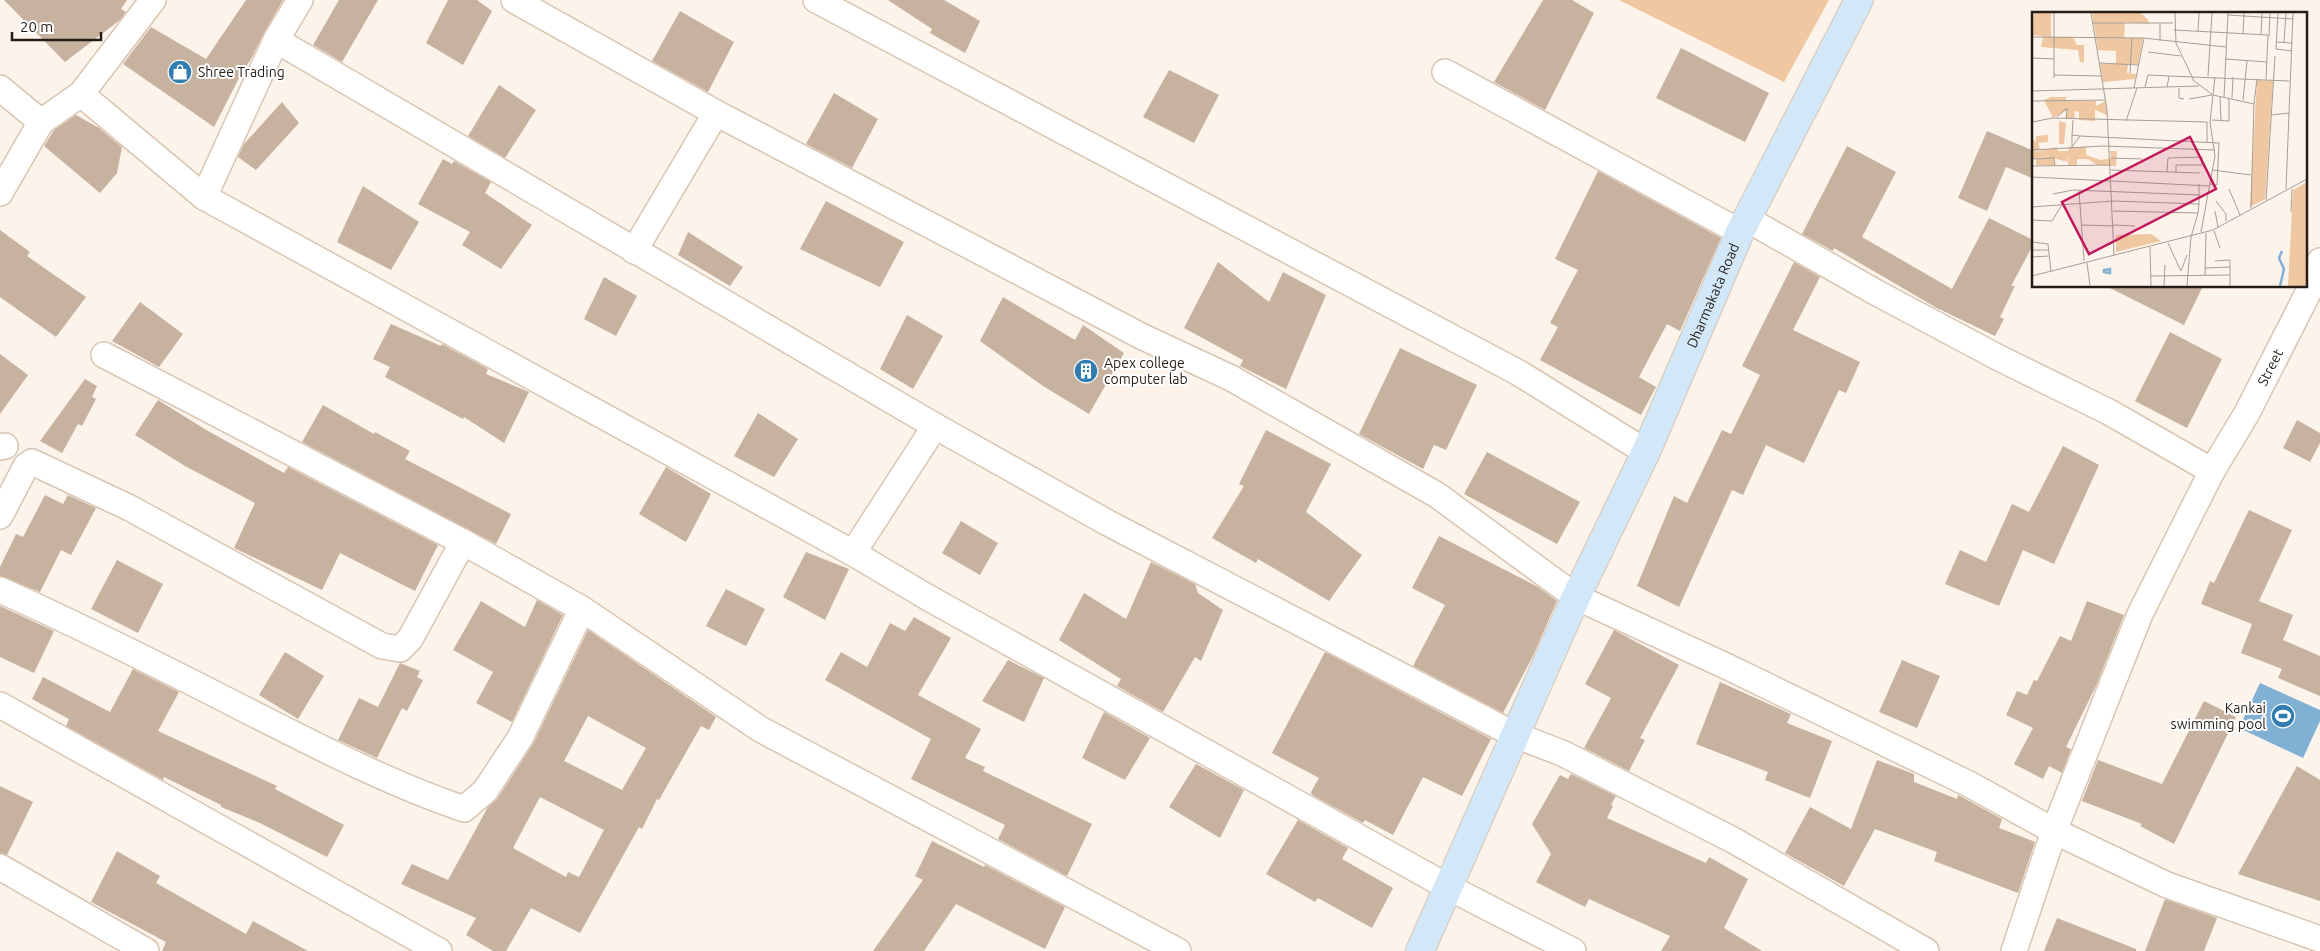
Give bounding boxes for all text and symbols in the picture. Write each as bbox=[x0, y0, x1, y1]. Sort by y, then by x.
scale bar bbox=[12, 10, 101, 42]
inset map bbox=[2032, 12, 2308, 288]
text: 20 m bbox=[20, 18, 53, 35]
shop icon: Shree Trading bbox=[167, 59, 193, 85]
place label: Shree Trading bbox=[198, 64, 285, 80]
street label: Dharmakata Road bbox=[1683, 241, 1742, 350]
street label: Street bbox=[2254, 346, 2286, 388]
place label: Apex college computer lab bbox=[1104, 355, 1188, 387]
building icon: Apex college computer lab bbox=[1073, 358, 1099, 384]
place label: Kankai swimming pool bbox=[2171, 700, 2266, 732]
sports icon: Kankai swimming pool bbox=[2270, 703, 2296, 729]

